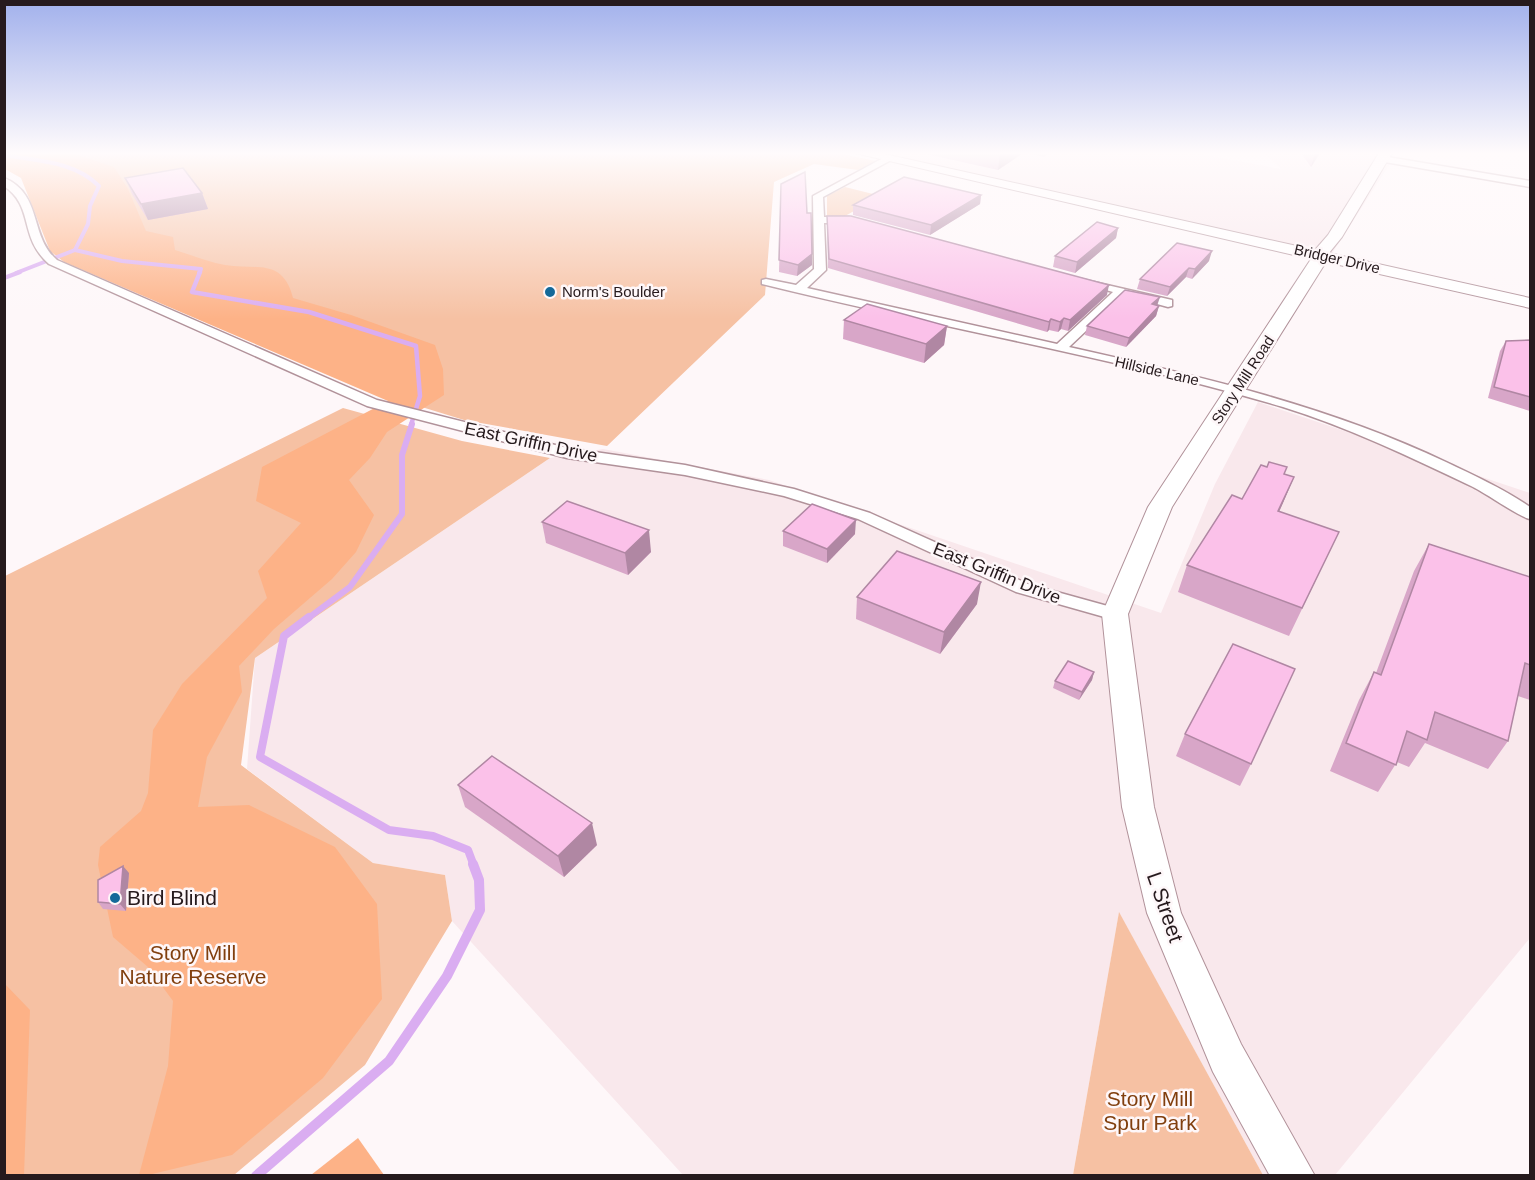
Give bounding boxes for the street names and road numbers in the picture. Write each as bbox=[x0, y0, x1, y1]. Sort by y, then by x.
street label: Bridger Drive bbox=[1293, 240, 1382, 277]
street label: Story Mill Road bbox=[1208, 332, 1277, 427]
street label: Hillside Lane bbox=[1113, 353, 1201, 388]
street label: East Griffin Drive bbox=[463, 418, 599, 466]
street label: East Griffin Drive bbox=[930, 538, 1064, 608]
street label: L Street bbox=[1143, 869, 1188, 945]

